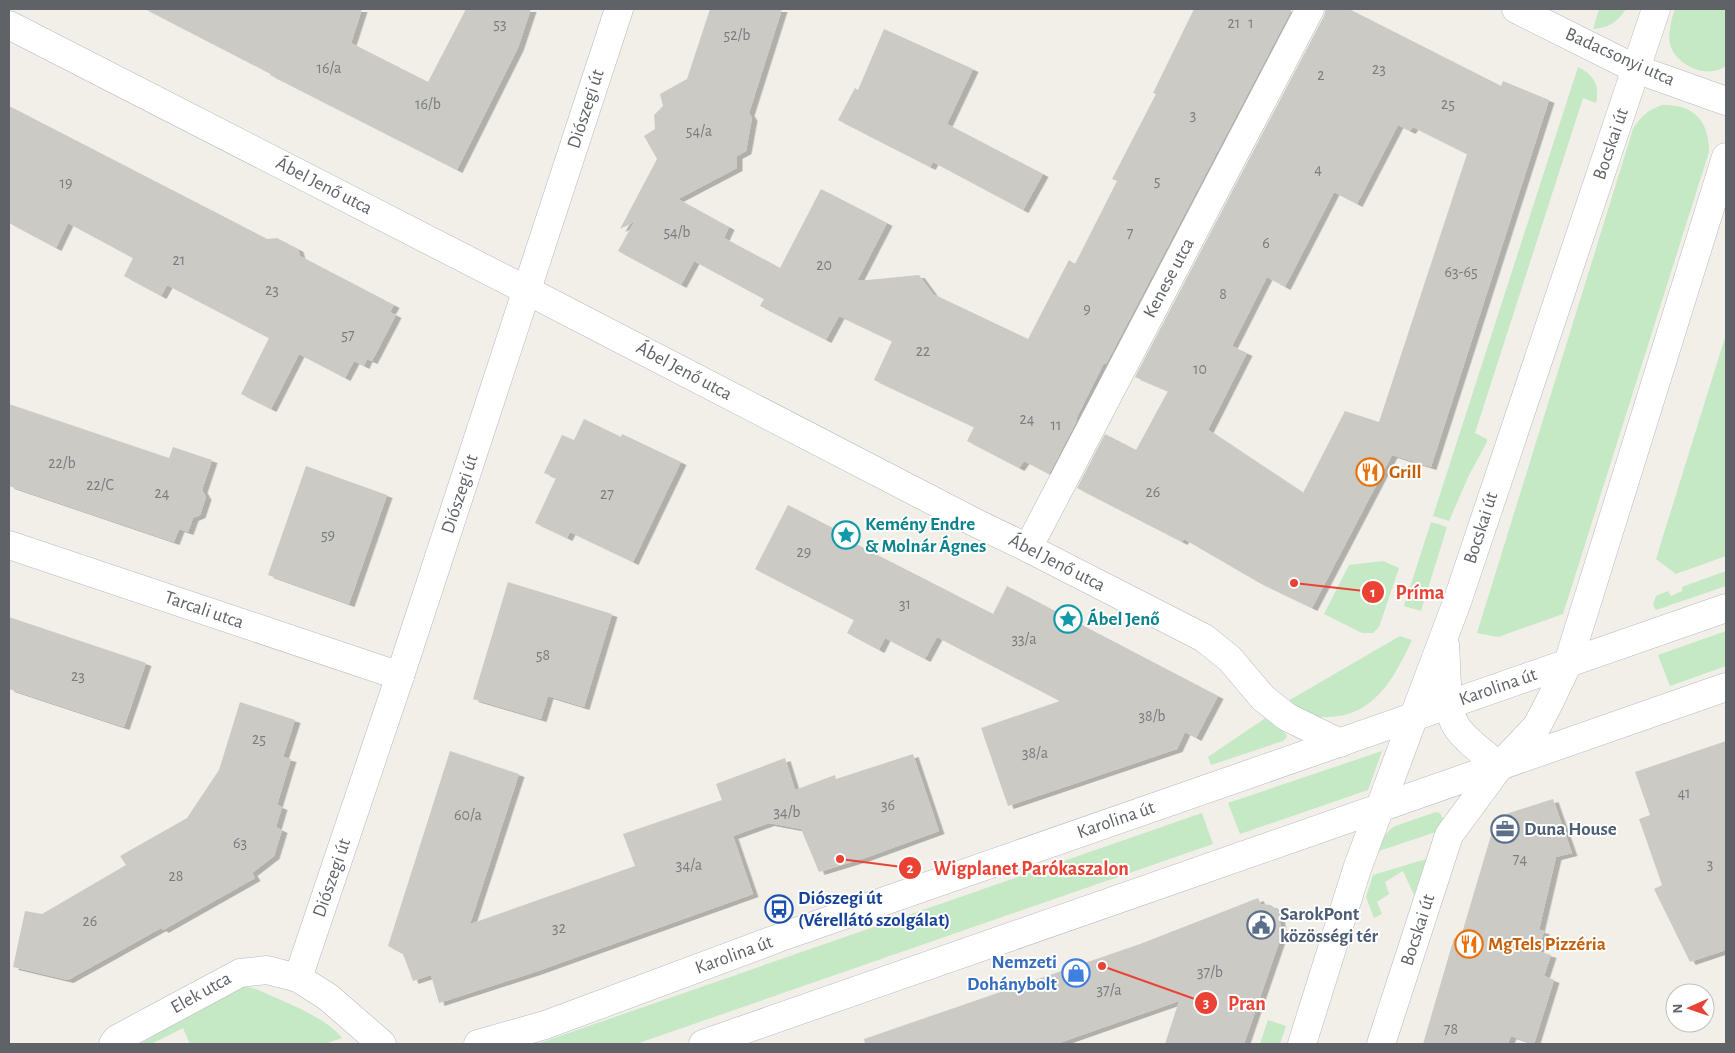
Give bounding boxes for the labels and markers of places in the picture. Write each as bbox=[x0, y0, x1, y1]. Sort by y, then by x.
restaurant icon: Grill bbox=[1355, 457, 1385, 487]
place label: Grill bbox=[1389, 463, 1422, 482]
place label: Kemény Endre & Molnár Ágnes bbox=[865, 515, 986, 556]
place icon: Kemény Endre & Molnár Ágnes bbox=[831, 520, 861, 550]
callout: Príma bbox=[1360, 574, 1454, 609]
place icon: Ábel Jenő bbox=[1053, 604, 1083, 634]
place label: Ábel Jenő bbox=[1087, 608, 1160, 629]
office icon: Duna House bbox=[1490, 814, 1520, 844]
place label: Duna House bbox=[1524, 820, 1617, 839]
callout: Wigplanet Parókaszalon bbox=[898, 850, 1138, 885]
place label: Diószegi út (Vérellátó szolgálat) bbox=[798, 889, 950, 930]
bus stop icon: Diószegi út (Vérellátó szolgálat) bbox=[764, 894, 794, 924]
place label: SarokPont közösségi tér bbox=[1280, 905, 1379, 946]
public building icon: SarokPont közösségi tér bbox=[1246, 910, 1276, 940]
restaurant icon: MgTels Pizzéria bbox=[1454, 929, 1484, 959]
place label: MgTels Pizzéria bbox=[1488, 935, 1606, 954]
place label: Nemzeti Dohánybolt bbox=[967, 953, 1058, 994]
shop icon: Nemzeti Dohánybolt bbox=[1061, 958, 1091, 988]
callout: Pran bbox=[1194, 985, 1276, 1020]

